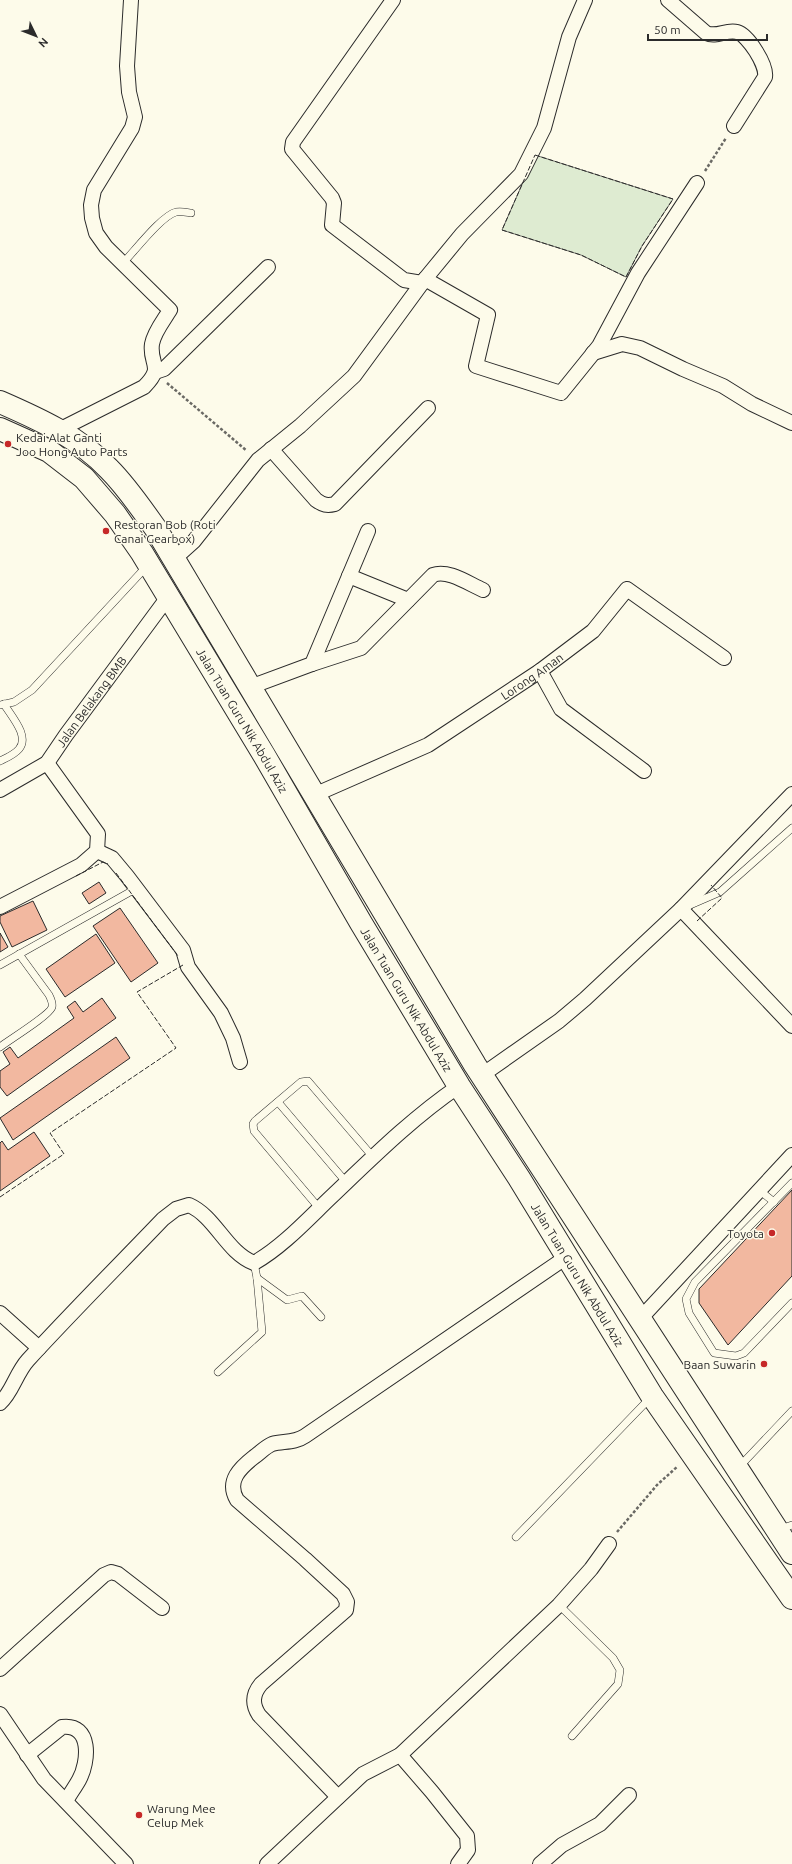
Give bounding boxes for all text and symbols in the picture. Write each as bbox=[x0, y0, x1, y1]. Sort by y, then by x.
north arrow bbox=[16, 16, 56, 56]
scale bar bbox=[648, 16, 767, 42]
text: 50 m bbox=[654, 23, 681, 36]
text: N bbox=[36, 36, 51, 50]
place label: Kedai Alat Ganti Joo Hong Auto Parts bbox=[16, 431, 127, 458]
marker: Kedai Alat Ganti Joo Hong Auto Parts bbox=[3, 439, 13, 449]
place label: Restoran Bob (Roti Canai Gearbox) bbox=[114, 518, 216, 546]
marker: Restoran Bob (Roti Canai Gearbox) bbox=[101, 526, 111, 536]
street label: Jalan Tuan Guru Nik Abdul Aziz bbox=[194, 646, 291, 795]
street label: Lorong Aman bbox=[498, 650, 565, 702]
street label: Jalan Belakang BMB bbox=[54, 654, 129, 749]
street label: Jalan Tuan Guru Nik Abdul Aziz bbox=[359, 925, 456, 1074]
street label: Jalan Tuan Guru Nik Abdul Aziz bbox=[529, 1200, 627, 1349]
place label: Toyota bbox=[727, 1227, 764, 1240]
marker: Toyota bbox=[767, 1228, 777, 1238]
place label: Baan Suwarin bbox=[684, 1358, 756, 1371]
marker: Baan Suwarin bbox=[759, 1359, 769, 1369]
place label: Warung Mee Celup Mek bbox=[147, 1802, 216, 1829]
marker: Warung Mee Celup Mek bbox=[134, 1810, 144, 1820]

